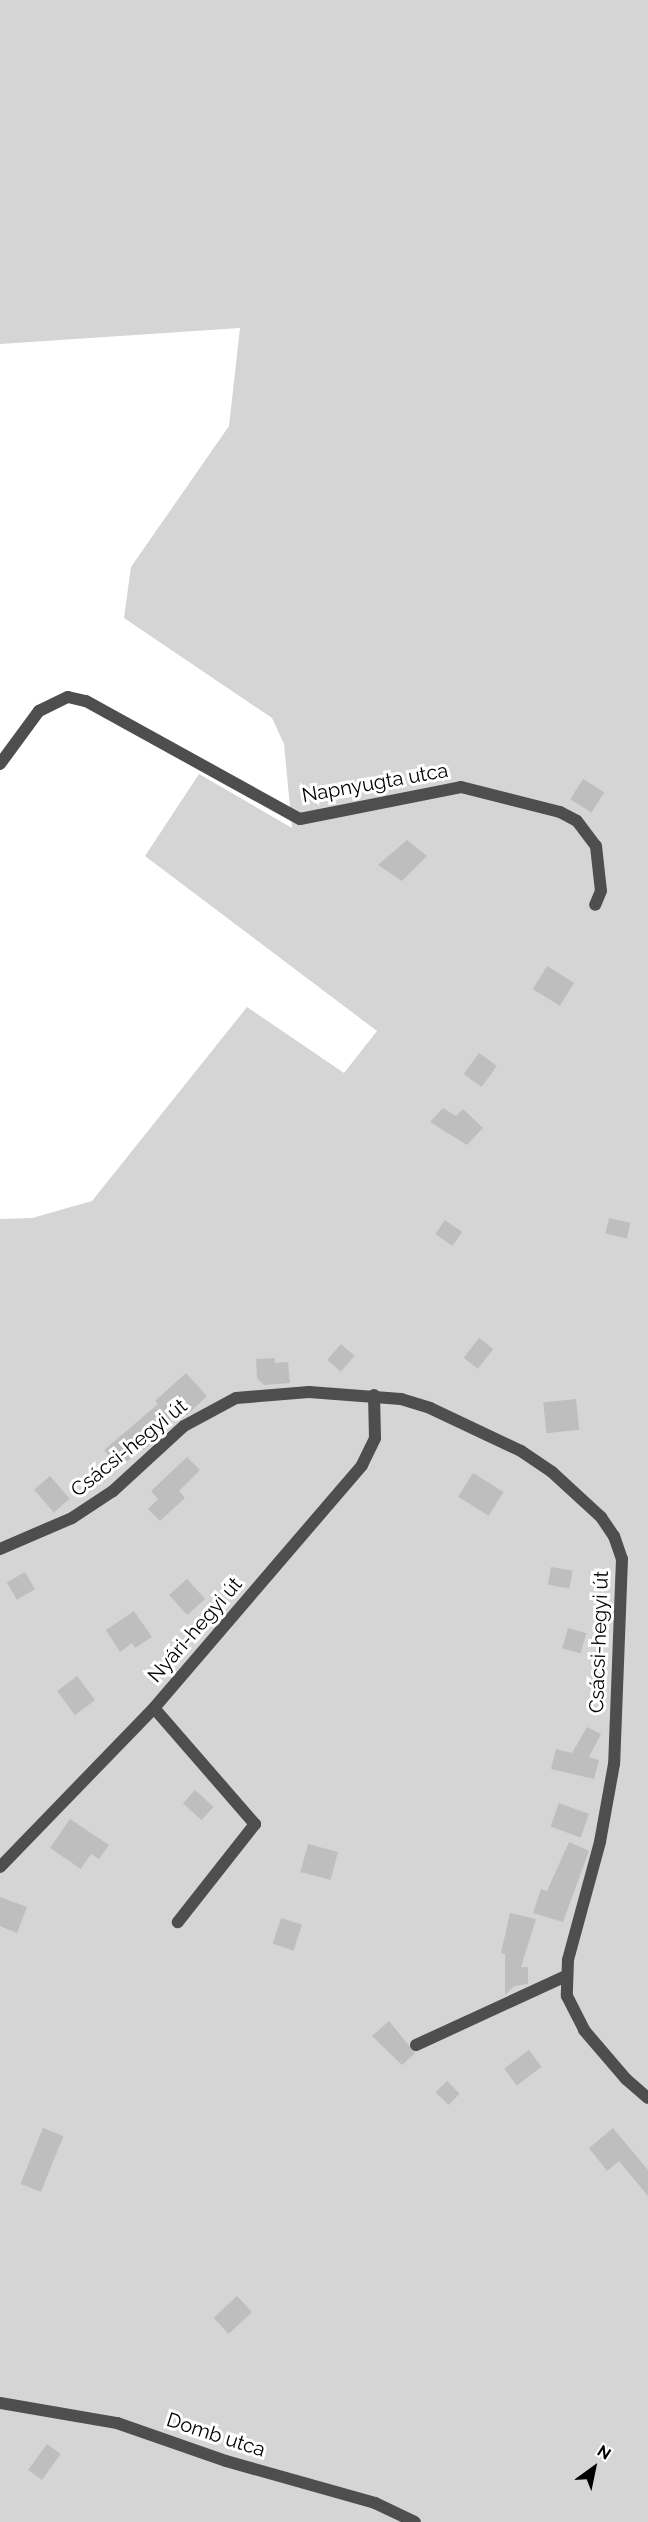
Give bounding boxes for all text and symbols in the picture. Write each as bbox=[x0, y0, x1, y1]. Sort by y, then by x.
street label: Napnyugta utca bbox=[300, 758, 450, 808]
street label: Csácsi-hegyi út bbox=[66, 1394, 192, 1502]
street label: Csácsi-hegyi út bbox=[585, 1570, 613, 1714]
street label: Nyári-hegyi út bbox=[143, 1573, 247, 1687]
street label: Domb utca bbox=[164, 2408, 268, 2462]
north arrow bbox=[564, 2438, 624, 2498]
text: N bbox=[594, 2441, 614, 2464]

